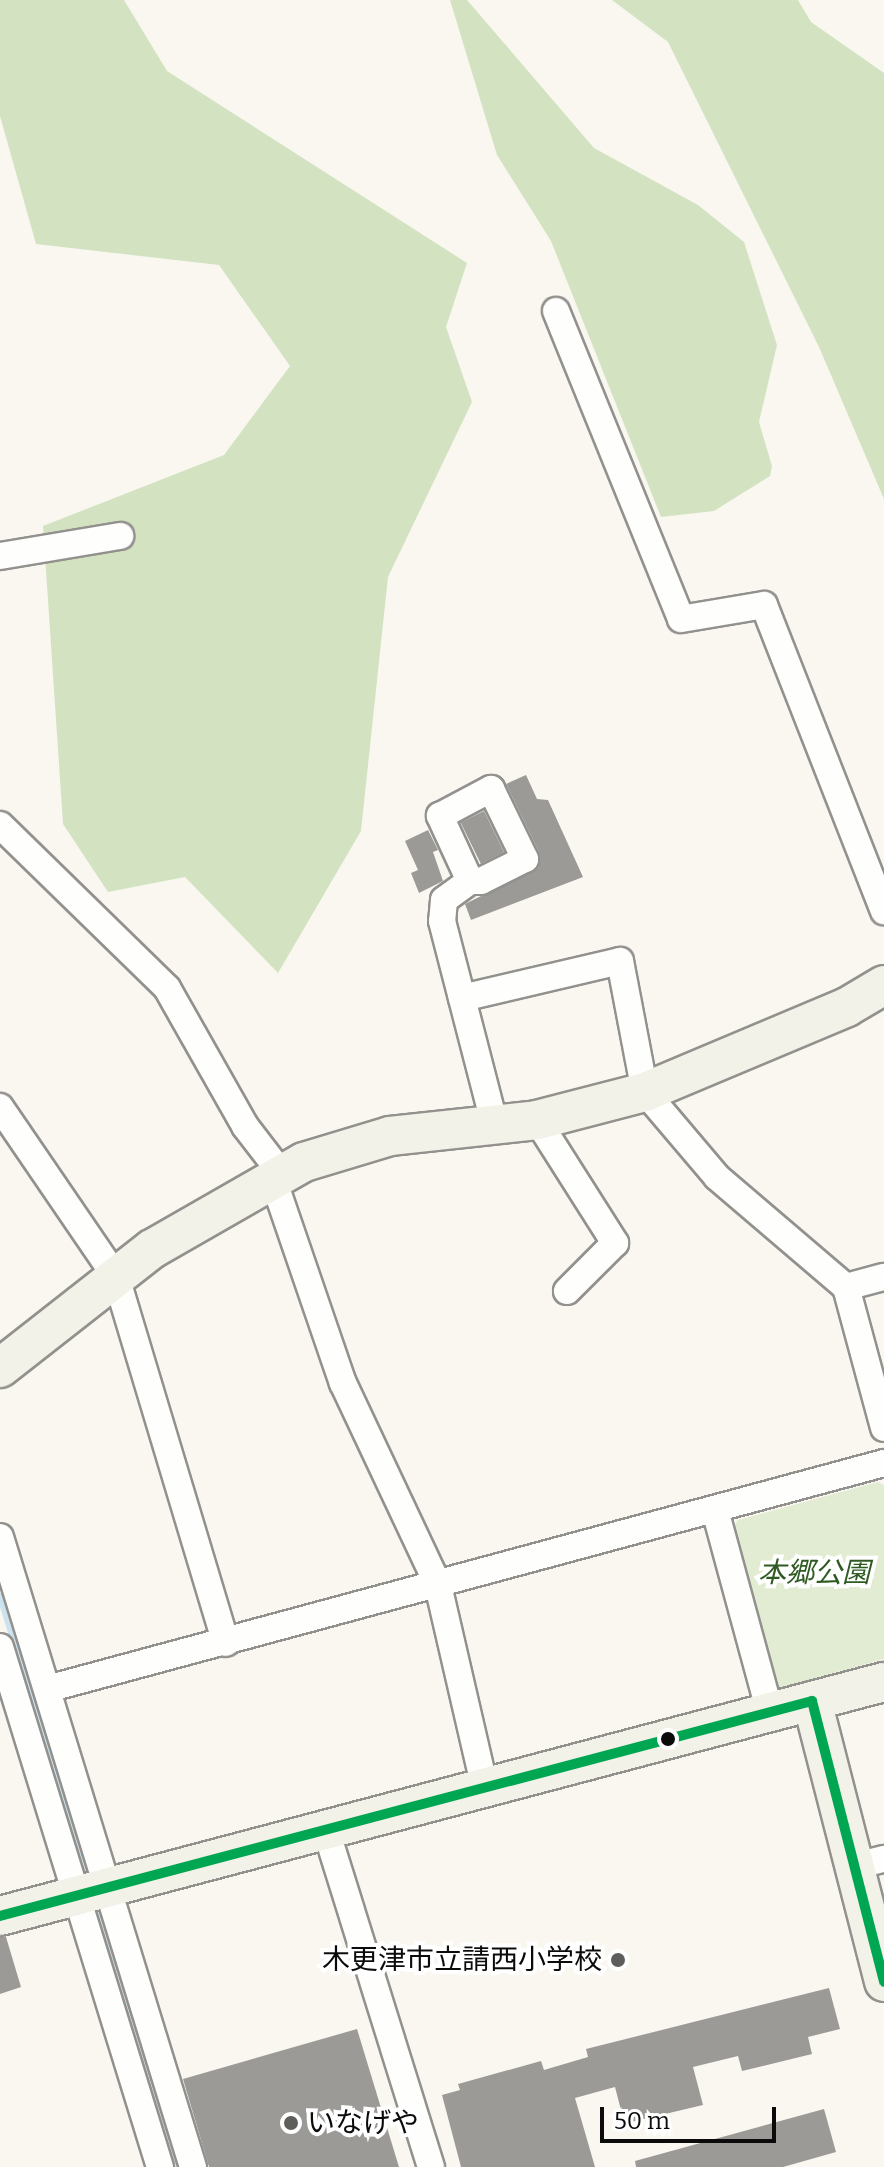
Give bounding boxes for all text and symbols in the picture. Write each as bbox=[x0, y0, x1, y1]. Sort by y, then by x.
park label: 本郷公園 bbox=[758, 1556, 870, 1590]
unlabelled marker bbox=[660, 1731, 676, 1747]
place label: 木更津市立請西小学校 bbox=[322, 1943, 602, 1977]
marker: 木更津市立請西小学校 bbox=[609, 1951, 627, 1969]
scale bar bbox=[604, 2091, 780, 2141]
place label: いなげや bbox=[307, 2106, 419, 2140]
text: 50 m bbox=[614, 2107, 670, 2135]
marker: いなげや bbox=[282, 2114, 300, 2132]

